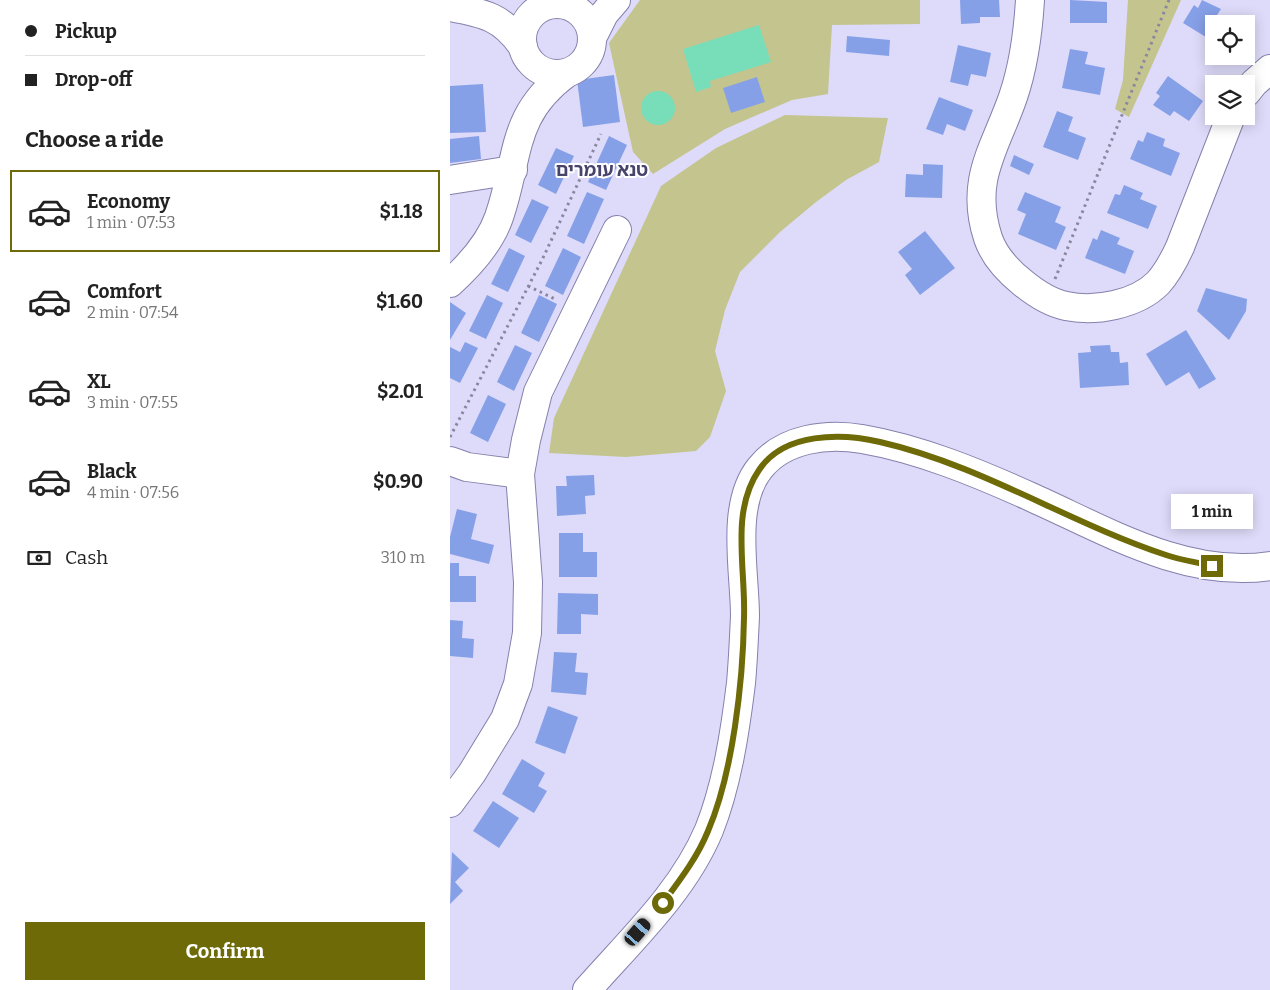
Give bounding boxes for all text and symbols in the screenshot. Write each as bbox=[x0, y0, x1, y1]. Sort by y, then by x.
map controls bbox=[1205, 15, 1255, 125]
button: locate bbox=[1205, 15, 1255, 65]
text: Pickup bbox=[55, 20, 117, 43]
text: Drop-off bbox=[55, 68, 133, 91]
button: layers bbox=[1205, 75, 1255, 125]
text: Choose a ride bbox=[25, 126, 164, 153]
district label: טנא עומרים bbox=[556, 159, 648, 181]
icon: car bbox=[27, 189, 72, 234]
text: Economy bbox=[87, 190, 170, 213]
text: $1.18 bbox=[380, 200, 423, 223]
text: 1 min · 07:53 bbox=[87, 213, 176, 232]
icon: car bbox=[27, 279, 72, 324]
text: Comfort bbox=[87, 280, 162, 303]
text: $1.60 bbox=[376, 290, 423, 313]
text: 2 min · 07:54 bbox=[87, 303, 178, 322]
icon: car bbox=[27, 369, 72, 414]
text: XL bbox=[87, 370, 111, 393]
text: $2.01 bbox=[377, 380, 423, 403]
text: 3 min · 07:55 bbox=[87, 393, 178, 412]
icon: car bbox=[27, 459, 72, 504]
text: Black bbox=[87, 460, 137, 483]
text: $0.90 bbox=[373, 470, 423, 493]
text: 4 min · 07:56 bbox=[87, 483, 179, 502]
callout: 1 min bbox=[1171, 494, 1253, 528]
text: 1 min bbox=[1192, 502, 1232, 521]
icon: cash bbox=[25, 544, 53, 572]
text: Cash bbox=[65, 546, 108, 569]
text: 310 m bbox=[381, 548, 425, 567]
route end bbox=[1201, 555, 1223, 577]
route start bbox=[652, 892, 674, 914]
car bbox=[622, 916, 653, 948]
button: Confirm bbox=[25, 922, 425, 980]

